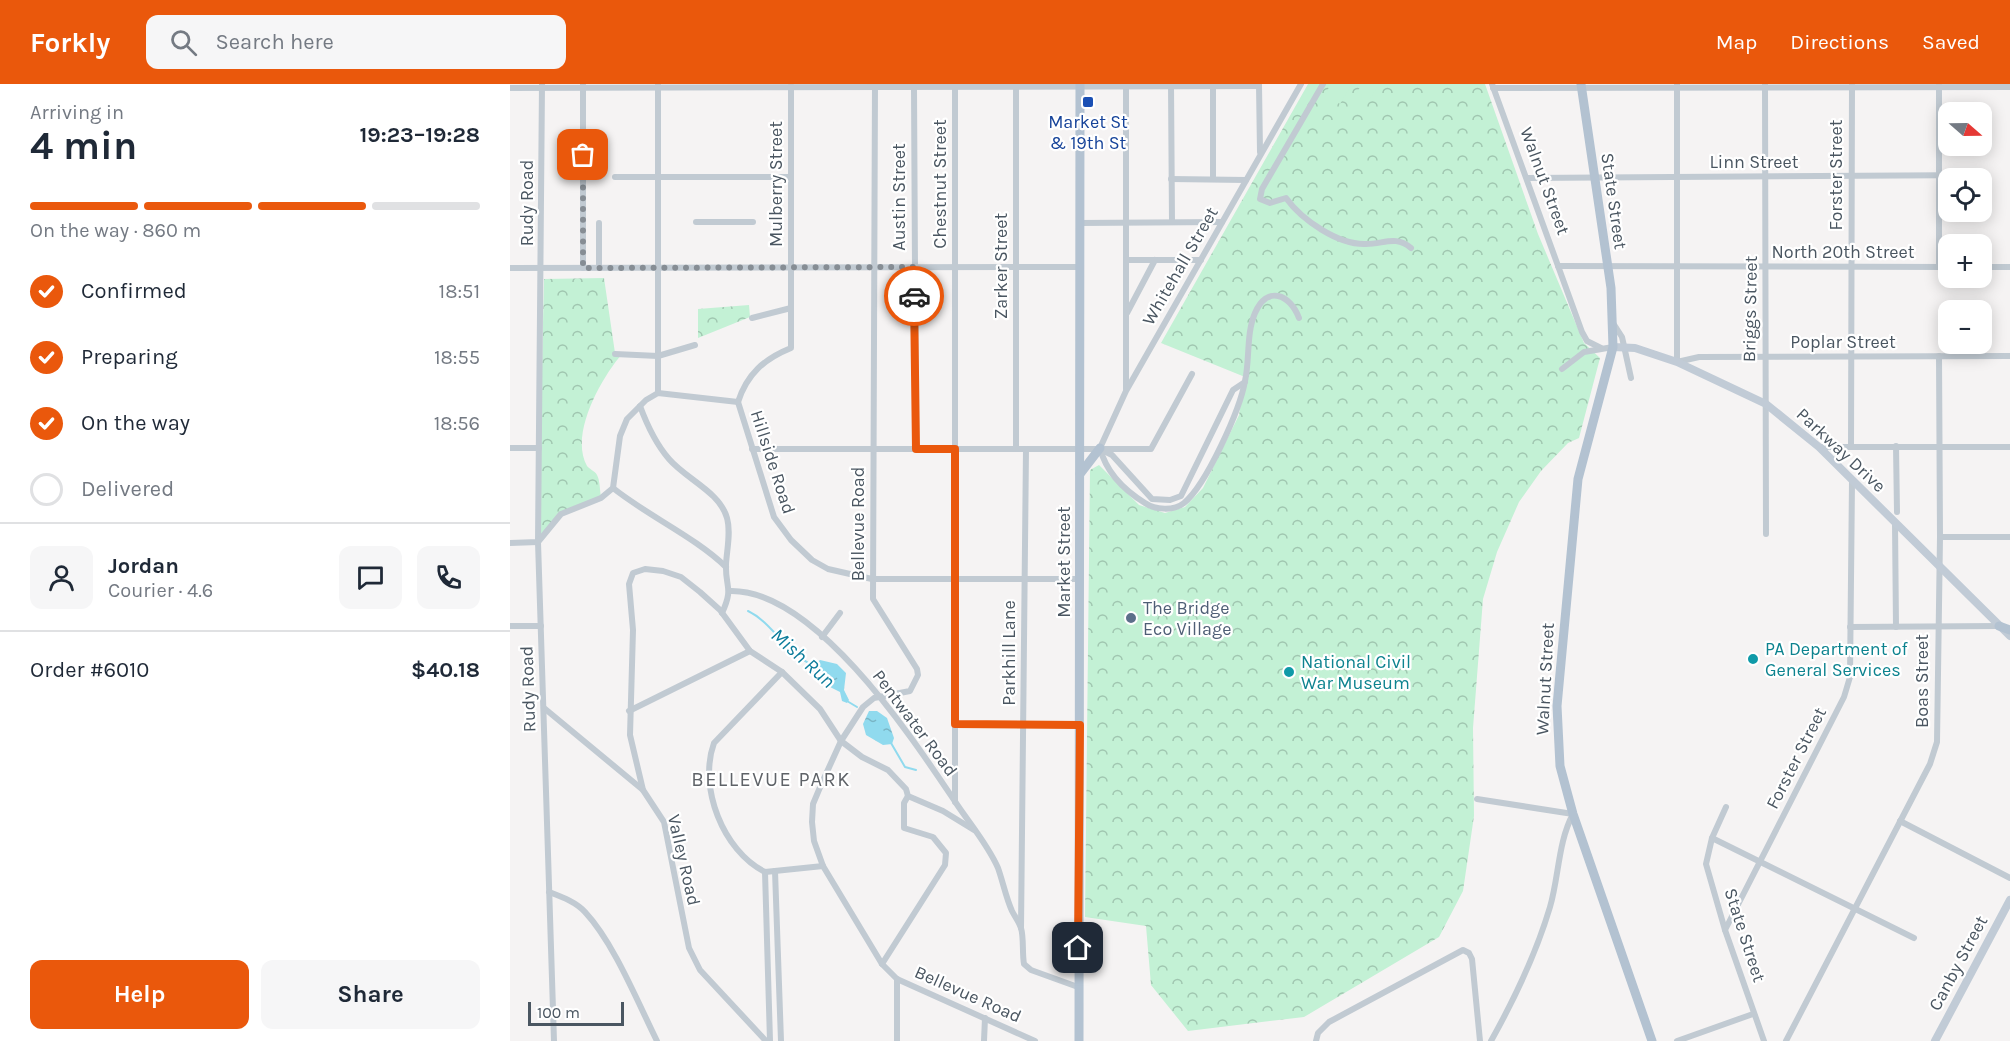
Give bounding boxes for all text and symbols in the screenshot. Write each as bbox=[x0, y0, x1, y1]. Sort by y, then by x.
search box bbox=[146, 15, 566, 69]
text: Forkly bbox=[30, 26, 110, 59]
icon: search bbox=[167, 26, 200, 59]
text: Search here bbox=[215, 29, 334, 55]
text: Map bbox=[1716, 30, 1757, 54]
text: Directions bbox=[1790, 30, 1889, 54]
text: Saved bbox=[1922, 30, 1980, 54]
marker: Market St & 19th St bbox=[1081, 95, 1095, 109]
text: Arriving in bbox=[30, 101, 124, 124]
north arrow bbox=[1938, 102, 1992, 156]
map controls bbox=[1938, 102, 1992, 354]
place label: Market St & 19th St bbox=[1048, 111, 1128, 154]
street label: Chestnut Street bbox=[929, 119, 951, 249]
street label: Forster Street bbox=[1825, 119, 1847, 230]
street label: Mulberry Street bbox=[765, 121, 787, 247]
text: 19:23–19:28 bbox=[360, 122, 480, 148]
text: 4 min bbox=[30, 123, 137, 169]
street label: Walnut Street bbox=[1515, 124, 1575, 238]
pin bbox=[557, 129, 608, 180]
icon: bag bbox=[566, 138, 599, 171]
street label: Austin Street bbox=[888, 143, 910, 251]
street label: State Street bbox=[1596, 151, 1632, 251]
street label: Linn Street bbox=[1709, 151, 1799, 173]
street label: Rudy Road bbox=[516, 160, 538, 246]
button: locate bbox=[1938, 168, 1992, 222]
street label: Whitehall Street bbox=[1137, 203, 1223, 329]
street label: Zarker Street bbox=[990, 212, 1012, 319]
text: On the way · 860 m bbox=[30, 219, 201, 242]
button: + bbox=[1938, 234, 1992, 288]
street label: North 20th Street bbox=[1772, 241, 1915, 263]
street label: Briggs Street bbox=[1738, 255, 1762, 362]
courier bbox=[884, 266, 944, 326]
icon: check bbox=[30, 275, 63, 308]
text: Confirmed bbox=[81, 278, 187, 304]
text: 18:51 bbox=[439, 280, 480, 303]
icon: car bbox=[898, 280, 931, 313]
button: − bbox=[1938, 300, 1992, 354]
street label: Poplar Street bbox=[1790, 331, 1896, 353]
icon: check bbox=[30, 341, 63, 374]
text: Preparing bbox=[81, 344, 178, 370]
text: 18:55 bbox=[434, 346, 480, 369]
street label: Parkway Drive bbox=[1792, 403, 1890, 497]
icon: check bbox=[30, 407, 63, 440]
street label: Hillside Road bbox=[746, 407, 800, 517]
text: On the way bbox=[81, 410, 190, 436]
text: 18:56 bbox=[434, 412, 480, 435]
street label: Bellevue Road bbox=[847, 467, 869, 581]
text: Delivered bbox=[81, 476, 174, 502]
street label: Market Street bbox=[1053, 506, 1075, 618]
button: person bbox=[30, 546, 93, 609]
button: chat bbox=[339, 546, 402, 609]
button: phone bbox=[417, 546, 480, 609]
text: Jordan bbox=[108, 553, 179, 579]
text: Courier · 4.6 bbox=[108, 579, 213, 602]
place label: The Bridge Eco Village bbox=[1143, 597, 1231, 640]
street label: Parkhill Lane bbox=[998, 600, 1020, 706]
marker: The Bridge Eco Village bbox=[1124, 611, 1138, 625]
street label: Walnut Street bbox=[1531, 622, 1559, 736]
water label: Mish Run bbox=[766, 623, 840, 693]
street label: Boas Street bbox=[1911, 634, 1933, 728]
place label: PA Department of General Services bbox=[1765, 638, 1909, 681]
street label: Rudy Road bbox=[515, 645, 541, 733]
place label: National Civil War Museum bbox=[1301, 651, 1411, 694]
marker: PA Department of General Services bbox=[1746, 652, 1760, 666]
text: Order #6010 bbox=[30, 657, 149, 683]
text: $40.18 bbox=[411, 657, 480, 683]
street label: Pentwater Road bbox=[868, 665, 962, 781]
marker: National Civil War Museum bbox=[1282, 665, 1296, 679]
street label: Forster Street bbox=[1761, 703, 1831, 812]
district label: BELLEVUE PARK bbox=[691, 768, 851, 791]
street label: Valley Road bbox=[663, 812, 705, 908]
street label: State Street bbox=[1720, 885, 1771, 985]
street label: Canby Street bbox=[1924, 911, 1992, 1014]
pin bbox=[1052, 922, 1103, 973]
icon: home bbox=[1061, 931, 1094, 964]
button: Help bbox=[30, 960, 249, 1029]
button: Share bbox=[261, 960, 480, 1029]
street label: Bellevue Road bbox=[911, 961, 1025, 1027]
scale bar bbox=[528, 999, 624, 1026]
text: 100 m bbox=[537, 1003, 580, 1022]

